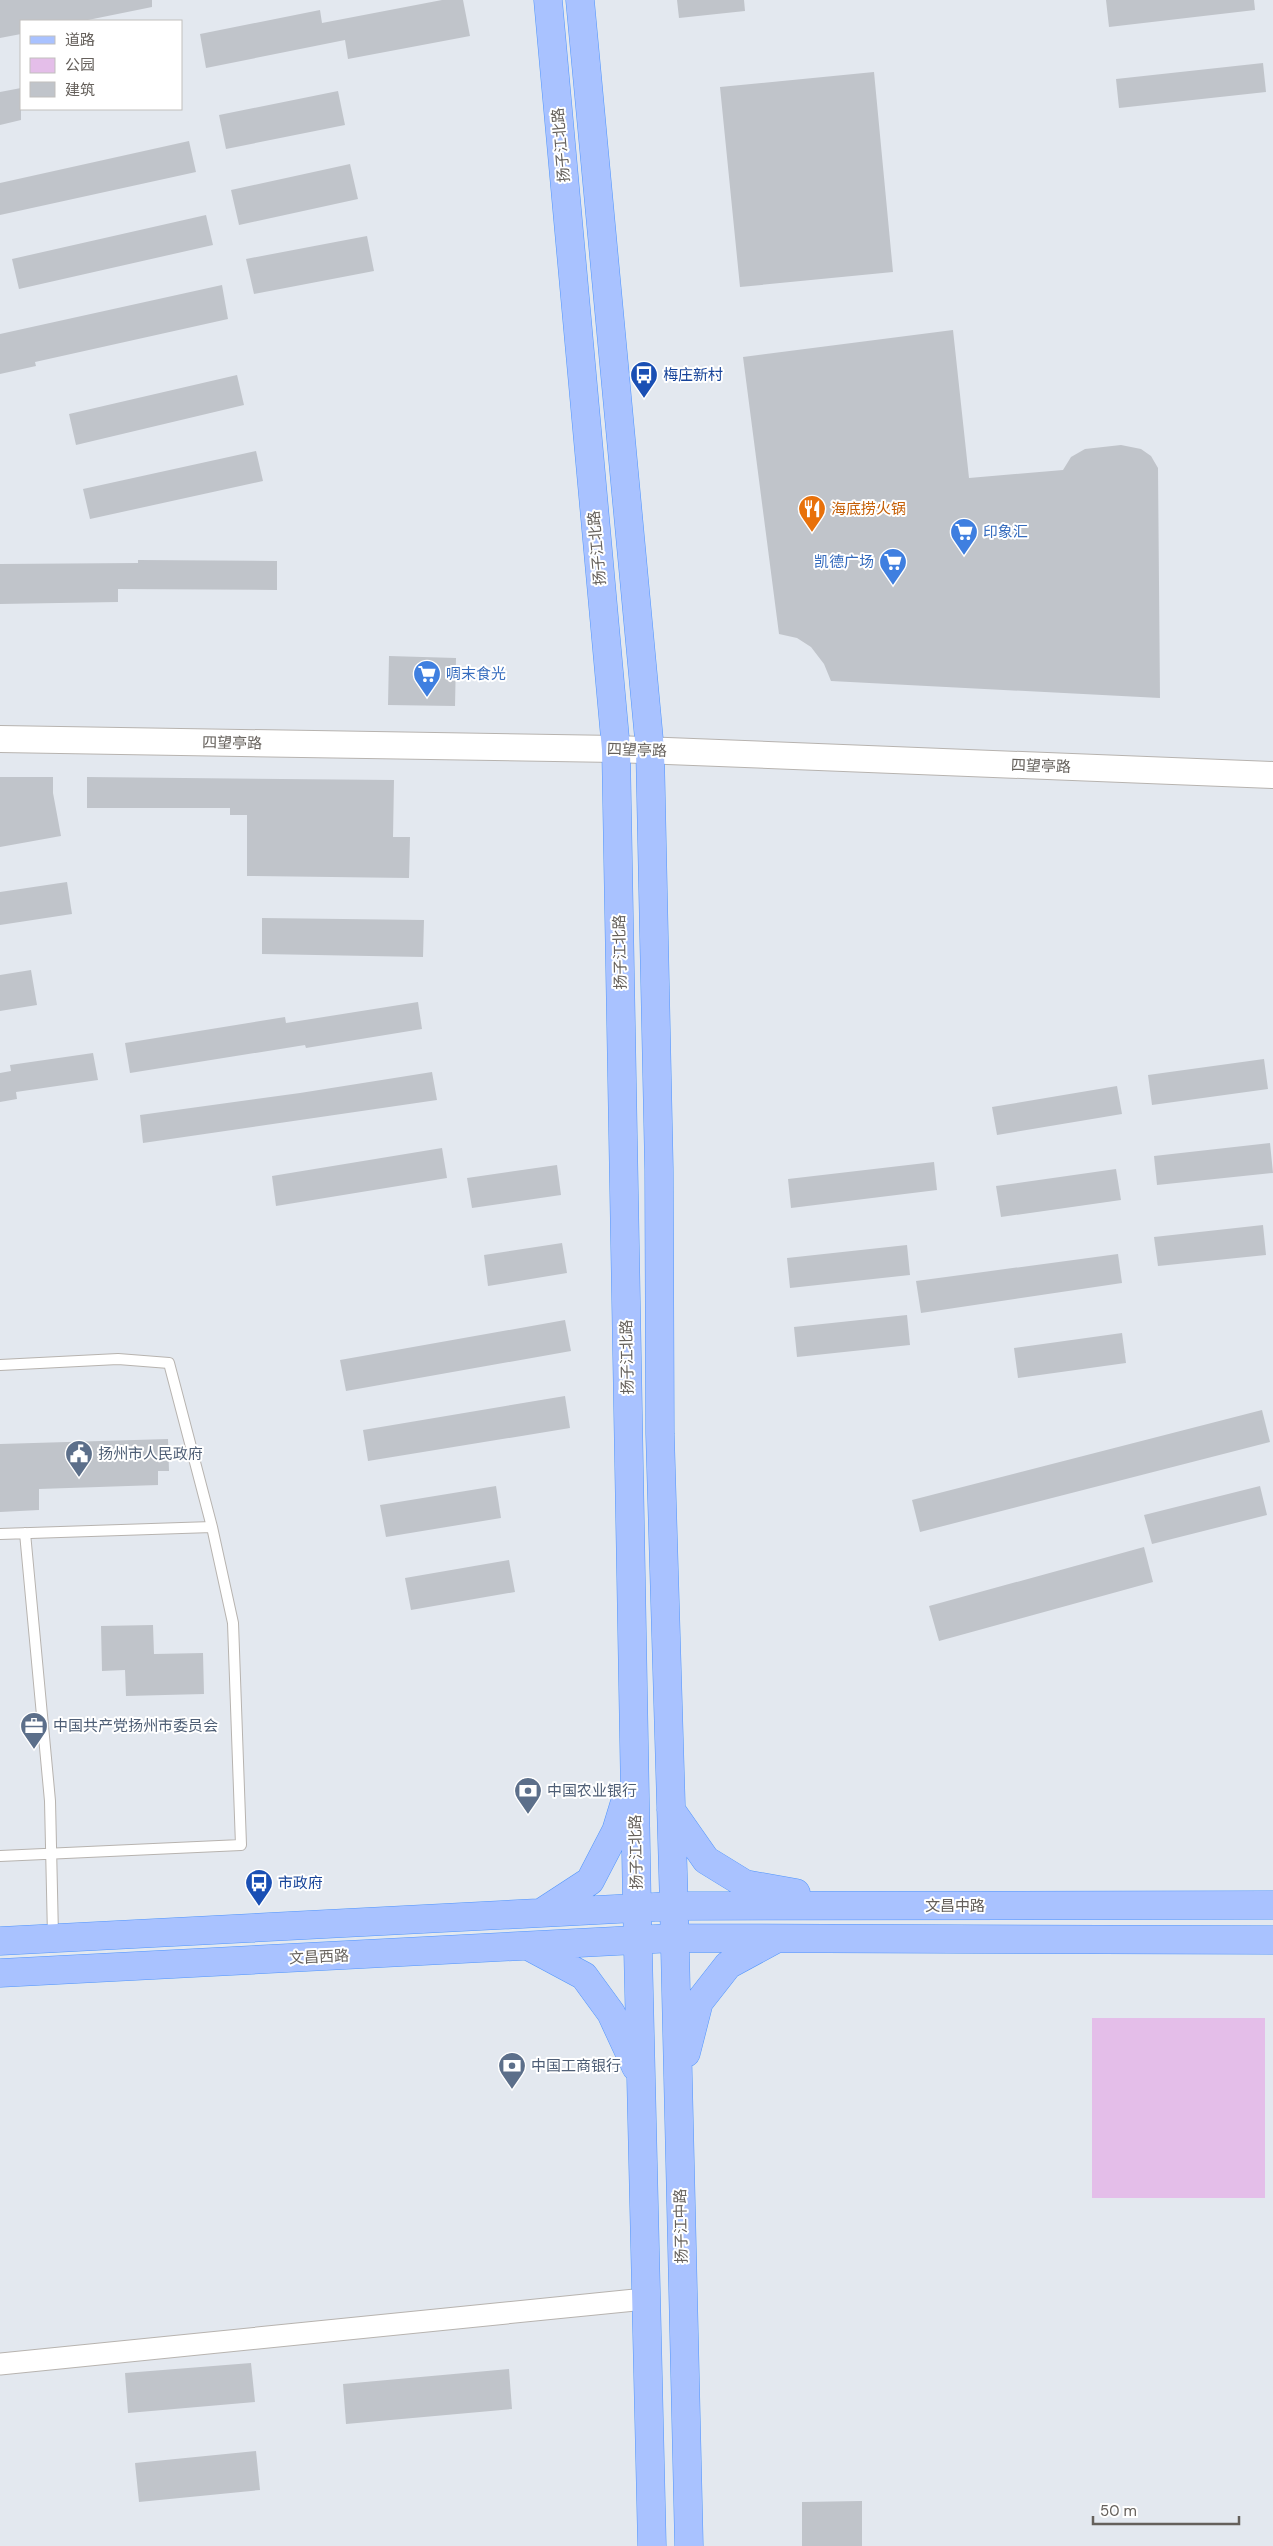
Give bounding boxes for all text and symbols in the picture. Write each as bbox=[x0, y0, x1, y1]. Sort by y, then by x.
legend bbox=[20, 20, 182, 110]
text: 道路 bbox=[65, 30, 95, 50]
text: 公园 bbox=[65, 55, 95, 75]
text: 建筑 bbox=[65, 80, 95, 100]
street label: 扬子江北路 bbox=[548, 107, 574, 183]
bus stop icon: 梅庄新村 bbox=[629, 360, 659, 399]
place label: 梅庄新村 bbox=[663, 365, 723, 385]
restaurant icon: 海底捞火锅 bbox=[797, 494, 827, 533]
place label: 海底捞火锅 bbox=[831, 499, 906, 519]
street label: 扬子江北路 bbox=[584, 510, 610, 586]
supermarket icon: 印象汇 bbox=[949, 517, 979, 556]
place label: 印象汇 bbox=[983, 522, 1028, 542]
supermarket icon: 凯德广场 bbox=[878, 547, 908, 586]
place label: 凯德广场 bbox=[814, 552, 874, 572]
supermarket icon: 啁末食光 bbox=[412, 659, 442, 698]
place label: 啁末食光 bbox=[446, 664, 506, 684]
street label: 四望亭路 bbox=[202, 732, 262, 754]
street label: 四望亭路 bbox=[607, 739, 667, 761]
street label: 四望亭路 bbox=[1011, 755, 1071, 777]
street label: 扬子江北路 bbox=[609, 914, 631, 990]
street label: 扬子江北路 bbox=[616, 1319, 638, 1395]
public building icon: 扬州市人民政府 bbox=[64, 1439, 94, 1478]
place label: 扬州市人民政府 bbox=[98, 1444, 203, 1464]
office icon: 中国共产党扬州市委员会 bbox=[19, 1711, 49, 1750]
place label: 中国共产党扬州市委员会 bbox=[53, 1716, 218, 1736]
bank icon: 中国农业银行 bbox=[513, 1776, 543, 1815]
place label: 中国农业银行 bbox=[547, 1781, 637, 1801]
street label: 扬子江北路 bbox=[625, 1814, 647, 1890]
bus stop icon: 市政府 bbox=[244, 1868, 274, 1907]
place label: 市政府 bbox=[278, 1873, 323, 1893]
street label: 文昌中路 bbox=[925, 1896, 985, 1916]
street label: 文昌西路 bbox=[289, 1945, 349, 1969]
bank icon: 中国工商银行 bbox=[497, 2051, 527, 2090]
place label: 中国工商银行 bbox=[531, 2056, 621, 2076]
street label: 扬子江中路 bbox=[670, 2188, 692, 2264]
scale bar bbox=[1093, 2494, 1239, 2526]
text: 50 m bbox=[1100, 2501, 1137, 2521]

